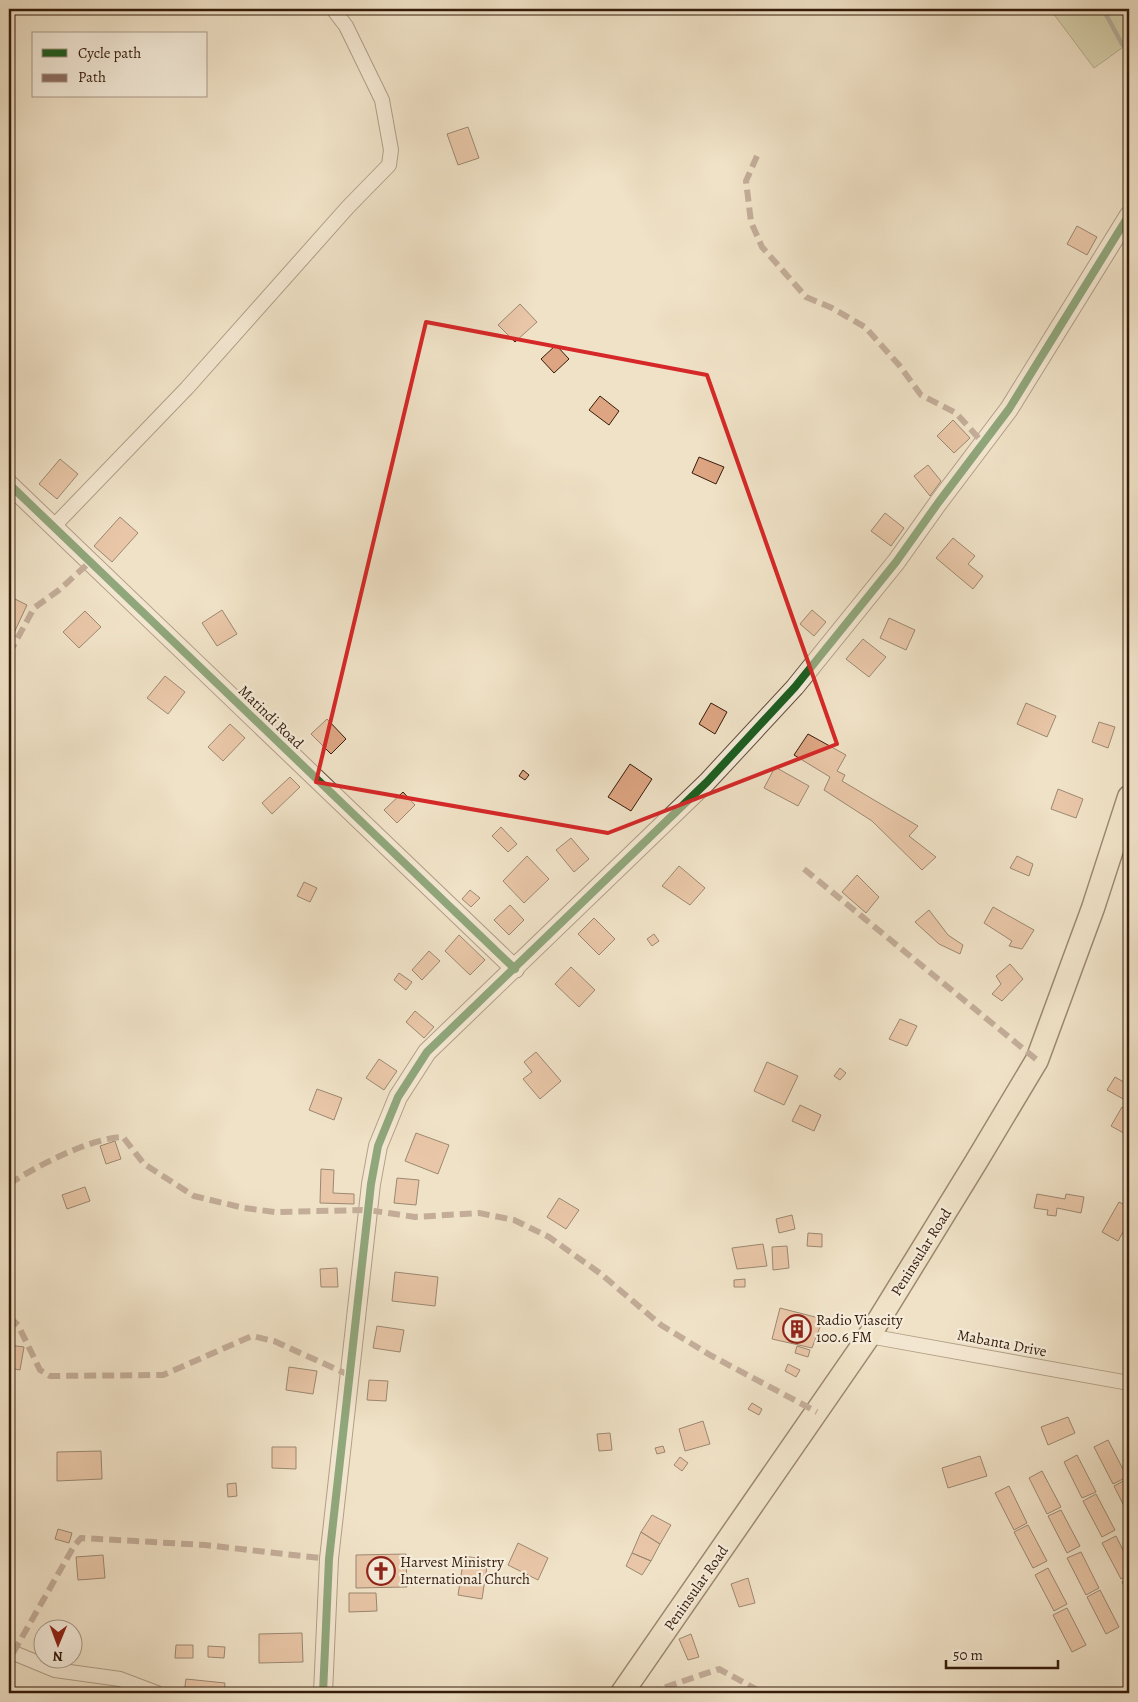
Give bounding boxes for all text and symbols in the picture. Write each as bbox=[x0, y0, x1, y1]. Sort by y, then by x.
legend bbox=[32, 32, 208, 98]
text: Cycle path bbox=[78, 43, 141, 63]
text: Path bbox=[78, 67, 106, 87]
street label: Matindi Road bbox=[234, 681, 309, 754]
street label: Peninsular Road bbox=[886, 1204, 956, 1300]
place label: Radio Viascity 100.6 FM bbox=[816, 1310, 903, 1347]
building icon: Radio Viascity 100.6 FM bbox=[782, 1314, 812, 1344]
street label: Mabanta Drive bbox=[955, 1325, 1049, 1362]
street label: Peninsular Road bbox=[659, 1541, 733, 1635]
place label: Harvest Ministry International Church bbox=[400, 1552, 530, 1589]
church icon: Harvest Ministry International Church bbox=[366, 1556, 396, 1586]
north arrow bbox=[32, 1620, 82, 1670]
scale bar bbox=[946, 1637, 1058, 1669]
text: 50 m bbox=[953, 1645, 983, 1665]
text: N bbox=[53, 1647, 63, 1666]

